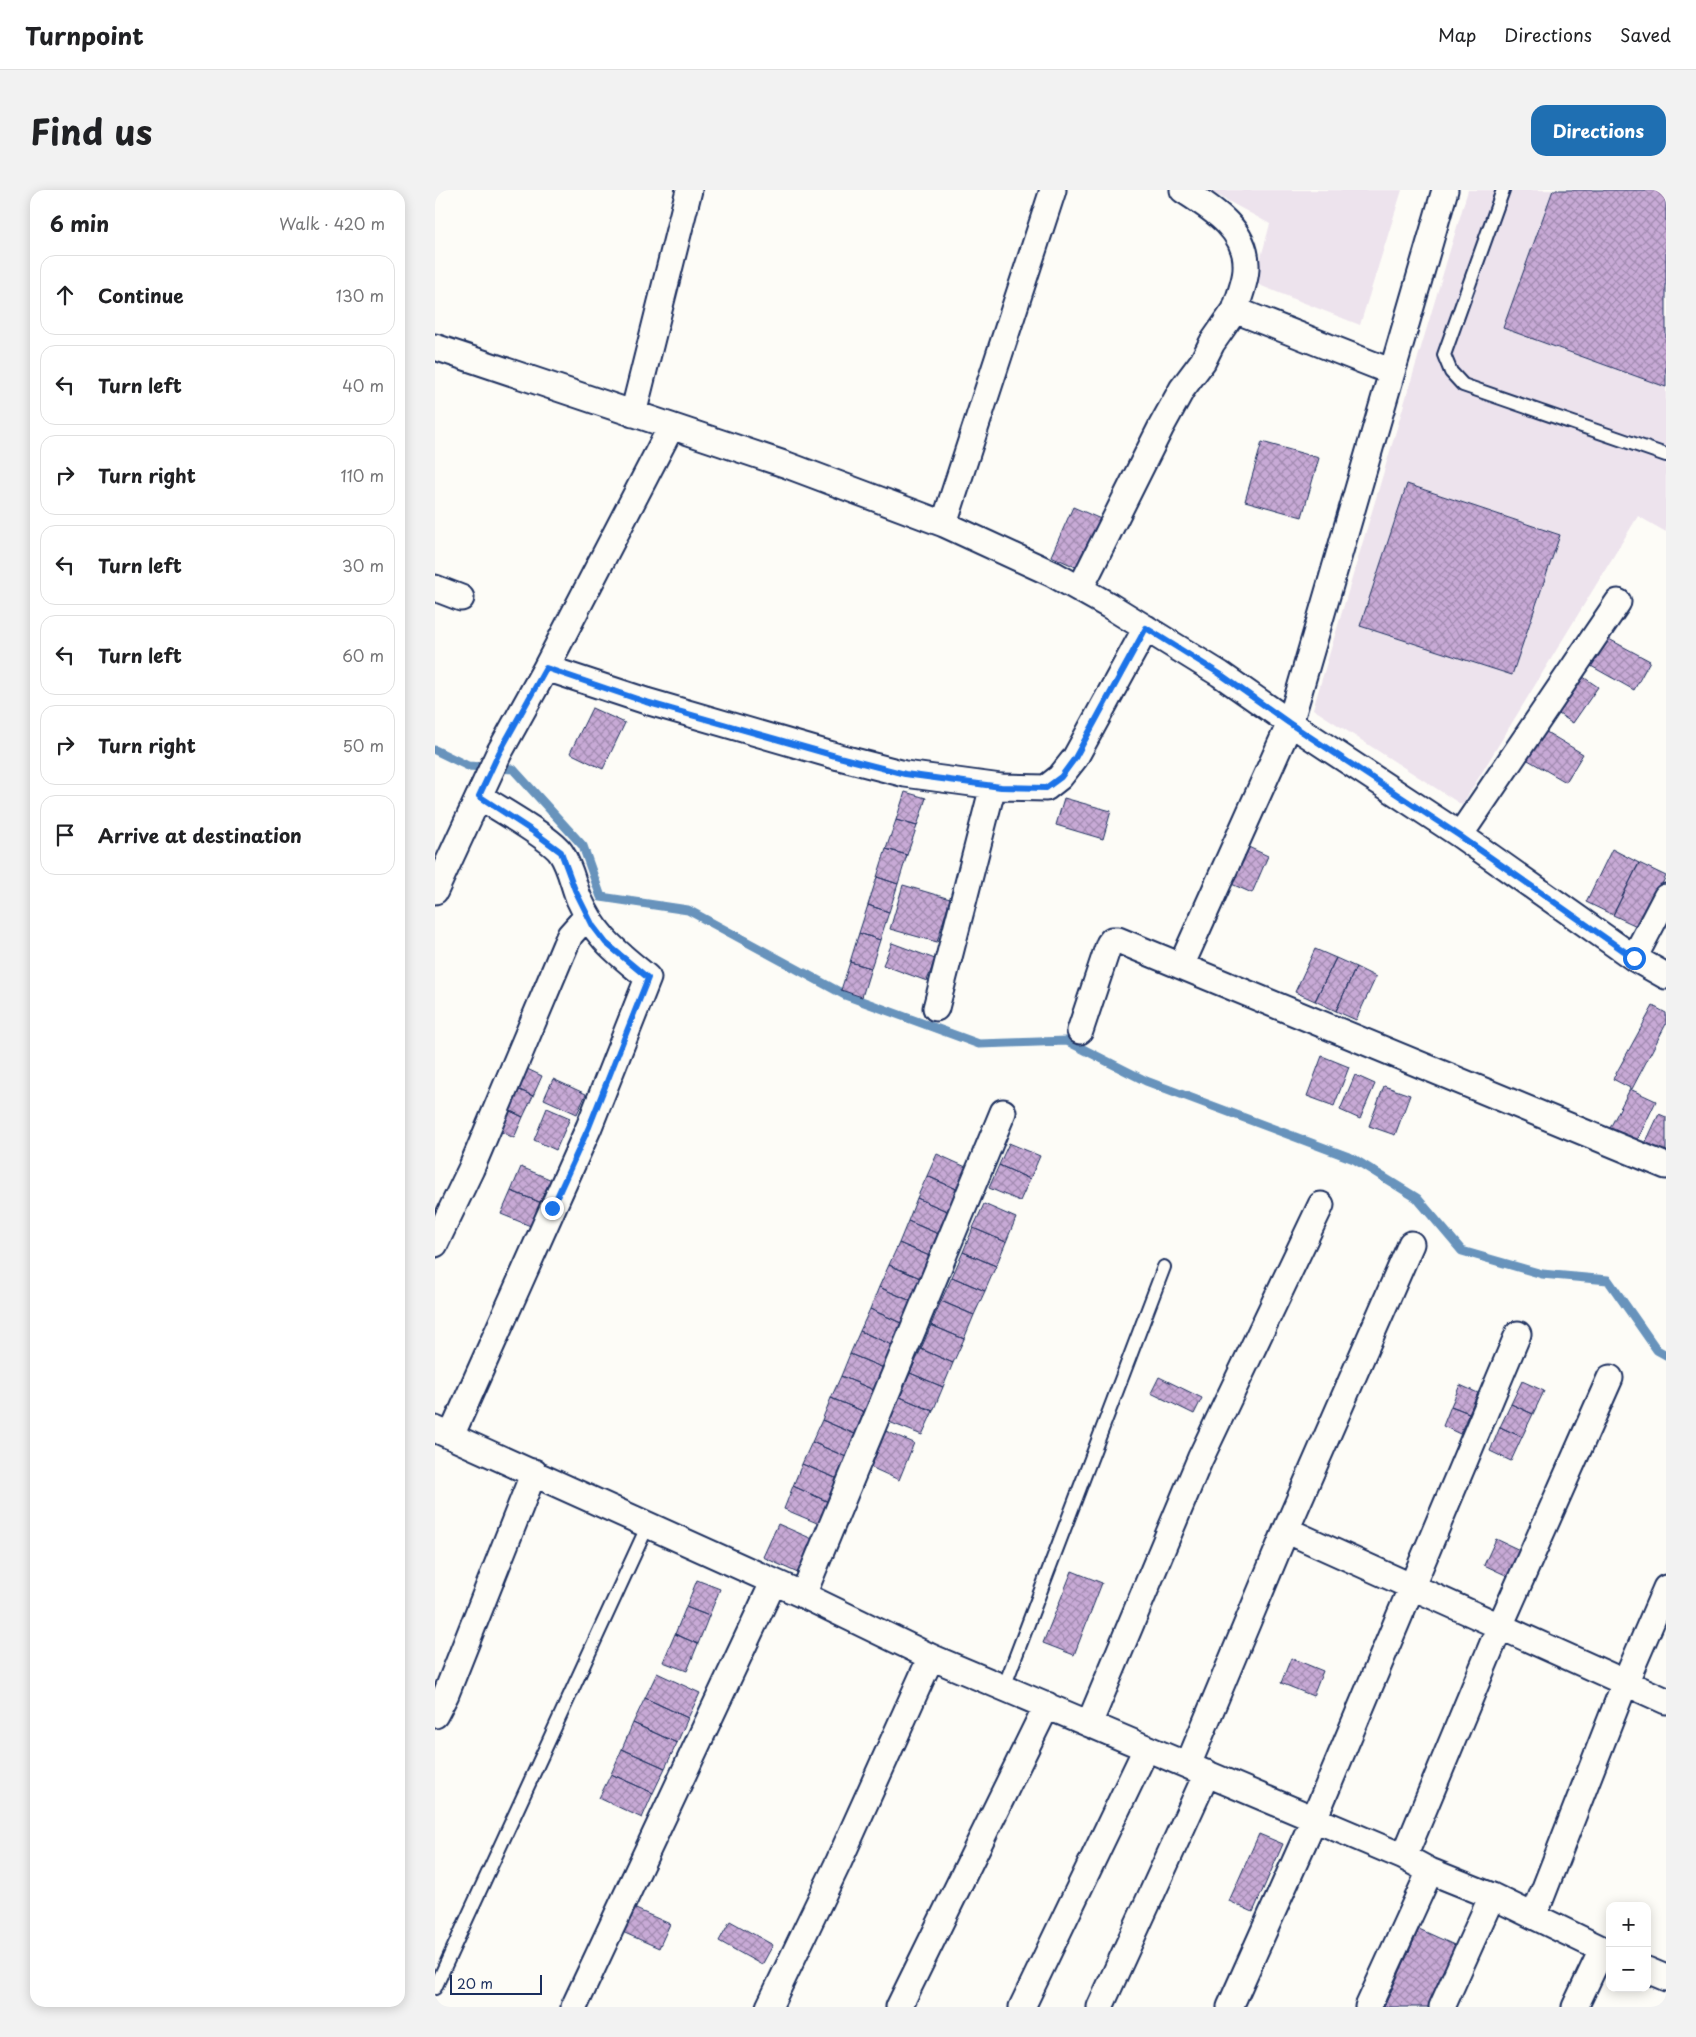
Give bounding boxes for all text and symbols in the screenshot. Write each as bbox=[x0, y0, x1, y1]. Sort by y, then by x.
text: Turnpoint bbox=[25, 17, 144, 53]
text: Map bbox=[1438, 21, 1476, 48]
text: Directions bbox=[1504, 21, 1592, 48]
text: Saved bbox=[1620, 21, 1671, 48]
text: Find us bbox=[30, 104, 152, 157]
button: Directions bbox=[1531, 105, 1666, 156]
text: 6 min bbox=[50, 207, 109, 239]
text: Walk · 420 m bbox=[279, 211, 385, 235]
icon: ahead bbox=[51, 281, 79, 309]
text: Continue bbox=[98, 281, 184, 309]
text: 130 m bbox=[336, 283, 384, 307]
icon: left bbox=[51, 371, 79, 399]
text: Turn left bbox=[98, 371, 182, 399]
text: 40 m bbox=[342, 373, 384, 397]
icon: right bbox=[51, 461, 79, 489]
text: Turn right bbox=[98, 461, 196, 489]
text: 110 m bbox=[341, 463, 384, 487]
icon: left bbox=[51, 551, 79, 579]
text: Turn left bbox=[98, 551, 182, 579]
text: 30 m bbox=[342, 553, 384, 577]
icon: left bbox=[51, 641, 79, 669]
text: Turn left bbox=[98, 641, 182, 669]
text: 60 m bbox=[342, 643, 384, 667]
icon: right bbox=[51, 731, 79, 759]
text: Turn right bbox=[98, 731, 196, 759]
text: 50 m bbox=[343, 733, 384, 757]
icon: arrive bbox=[51, 821, 79, 849]
text: Arrive at destination bbox=[98, 821, 302, 849]
route start bbox=[1623, 947, 1646, 970]
route end bbox=[541, 1197, 564, 1220]
map controls bbox=[1606, 1902, 1651, 1992]
button: + bbox=[1606, 1902, 1651, 1947]
button: − bbox=[1606, 1947, 1651, 1992]
scale bar bbox=[450, 1972, 543, 1995]
text: 20 m bbox=[457, 1973, 493, 1994]

